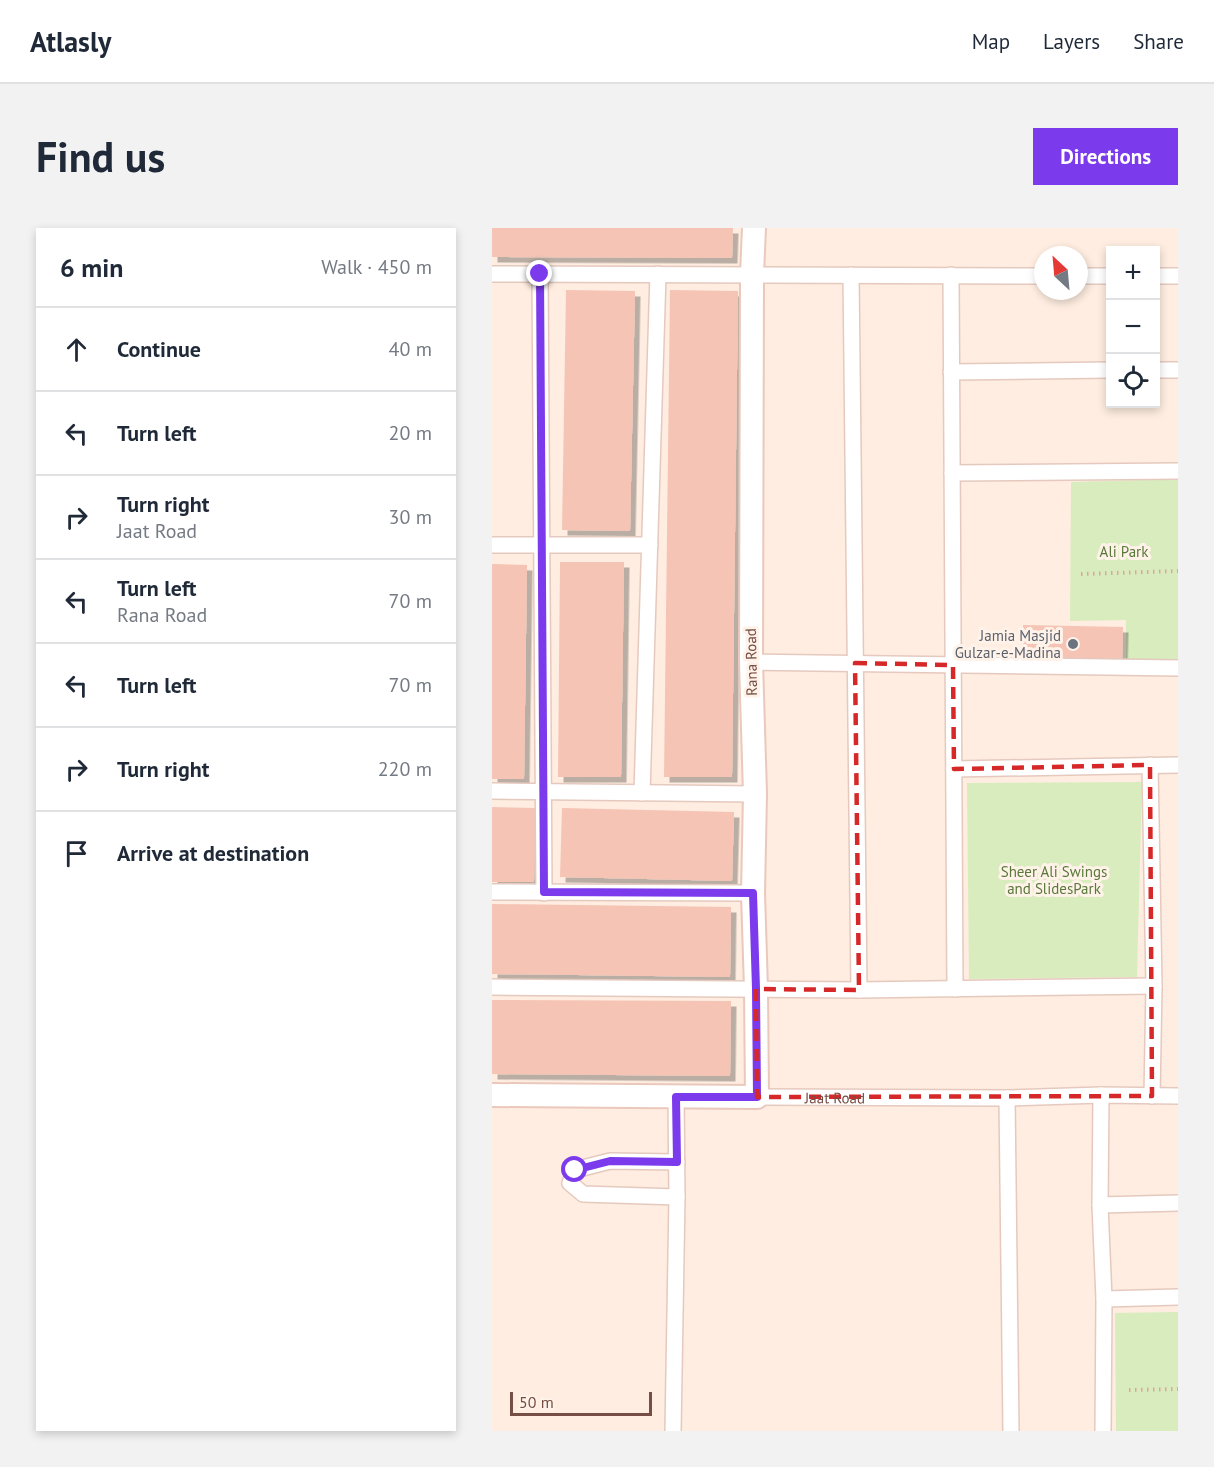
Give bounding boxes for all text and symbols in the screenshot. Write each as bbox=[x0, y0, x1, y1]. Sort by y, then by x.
text: Atlasly bbox=[30, 23, 112, 60]
text: Map bbox=[972, 28, 1010, 55]
text: Layers bbox=[1043, 28, 1100, 55]
text: Share bbox=[1133, 28, 1184, 55]
button: Directions bbox=[1033, 128, 1178, 185]
text: Find us bbox=[36, 129, 165, 184]
north arrow bbox=[1034, 246, 1088, 300]
map controls bbox=[1106, 246, 1160, 408]
button: + bbox=[1106, 246, 1160, 300]
text: 6 min bbox=[60, 251, 123, 284]
text: Walk · 450 m bbox=[321, 254, 432, 280]
route end bbox=[526, 260, 552, 286]
button: − bbox=[1106, 300, 1160, 354]
icon: ahead bbox=[60, 333, 93, 366]
text: Continue bbox=[117, 335, 201, 363]
text: 40 m bbox=[389, 336, 432, 362]
button: locate bbox=[1106, 354, 1160, 408]
icon: left bbox=[60, 417, 93, 450]
text: Turn left bbox=[117, 419, 197, 447]
text: 20 m bbox=[389, 420, 432, 446]
text: Turn right bbox=[117, 490, 209, 518]
icon: right bbox=[60, 501, 93, 534]
text: 30 m bbox=[389, 504, 432, 530]
text: Jaat Road bbox=[117, 518, 197, 544]
park label: Ali Park bbox=[1100, 542, 1149, 561]
text: Turn left bbox=[117, 574, 197, 602]
icon: left bbox=[60, 585, 93, 618]
text: 70 m bbox=[389, 588, 432, 614]
text: Rana Road bbox=[117, 602, 207, 628]
place label: Jamia Masjid Gulzar-e-Madina bbox=[955, 626, 1061, 662]
street label: Rana Road bbox=[741, 628, 761, 696]
marker: Jamia Masjid Gulzar-e-Madina bbox=[1066, 637, 1080, 651]
icon: left bbox=[60, 669, 93, 702]
text: Turn left bbox=[117, 671, 197, 699]
text: 70 m bbox=[389, 672, 432, 698]
icon: right bbox=[60, 753, 93, 786]
text: Turn right bbox=[117, 755, 209, 783]
text: 220 m bbox=[378, 756, 432, 782]
icon: arrive bbox=[60, 837, 93, 870]
text: Arrive at destination bbox=[117, 839, 309, 867]
park label: Sheer Ali Swings and SlidesPark bbox=[1001, 862, 1107, 898]
street label: Jaat Road bbox=[804, 1088, 865, 1107]
route start bbox=[561, 1156, 587, 1182]
scale bar bbox=[510, 1389, 652, 1416]
text: 50 m bbox=[519, 1392, 554, 1412]

